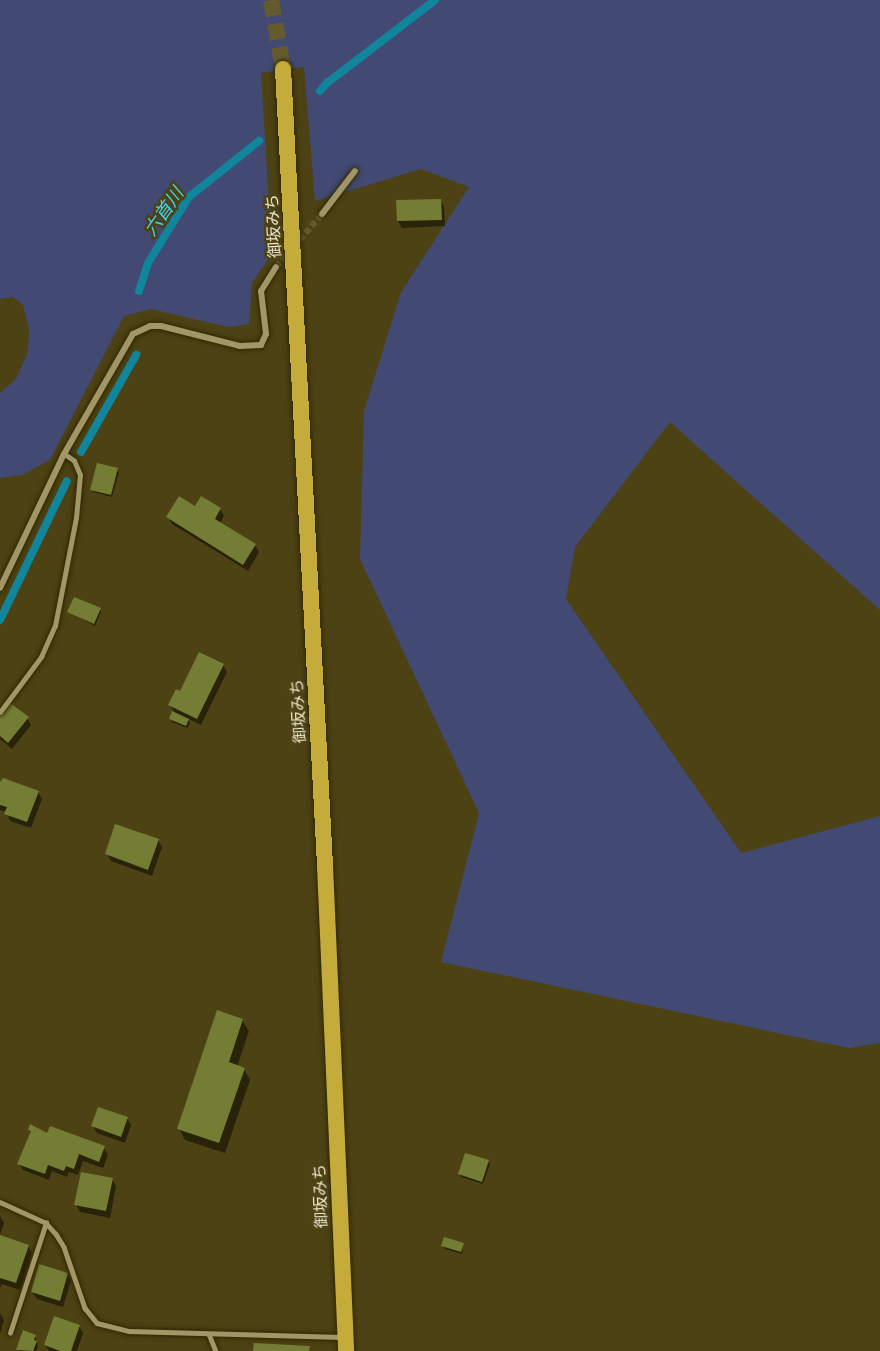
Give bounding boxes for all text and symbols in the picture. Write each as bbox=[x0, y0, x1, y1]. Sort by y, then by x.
water label: 六首川 bbox=[140, 184, 188, 240]
street label: 御坂みち bbox=[263, 194, 285, 258]
street label: 御坂みち bbox=[288, 679, 310, 743]
street label: 御坂みち bbox=[310, 1164, 332, 1228]

